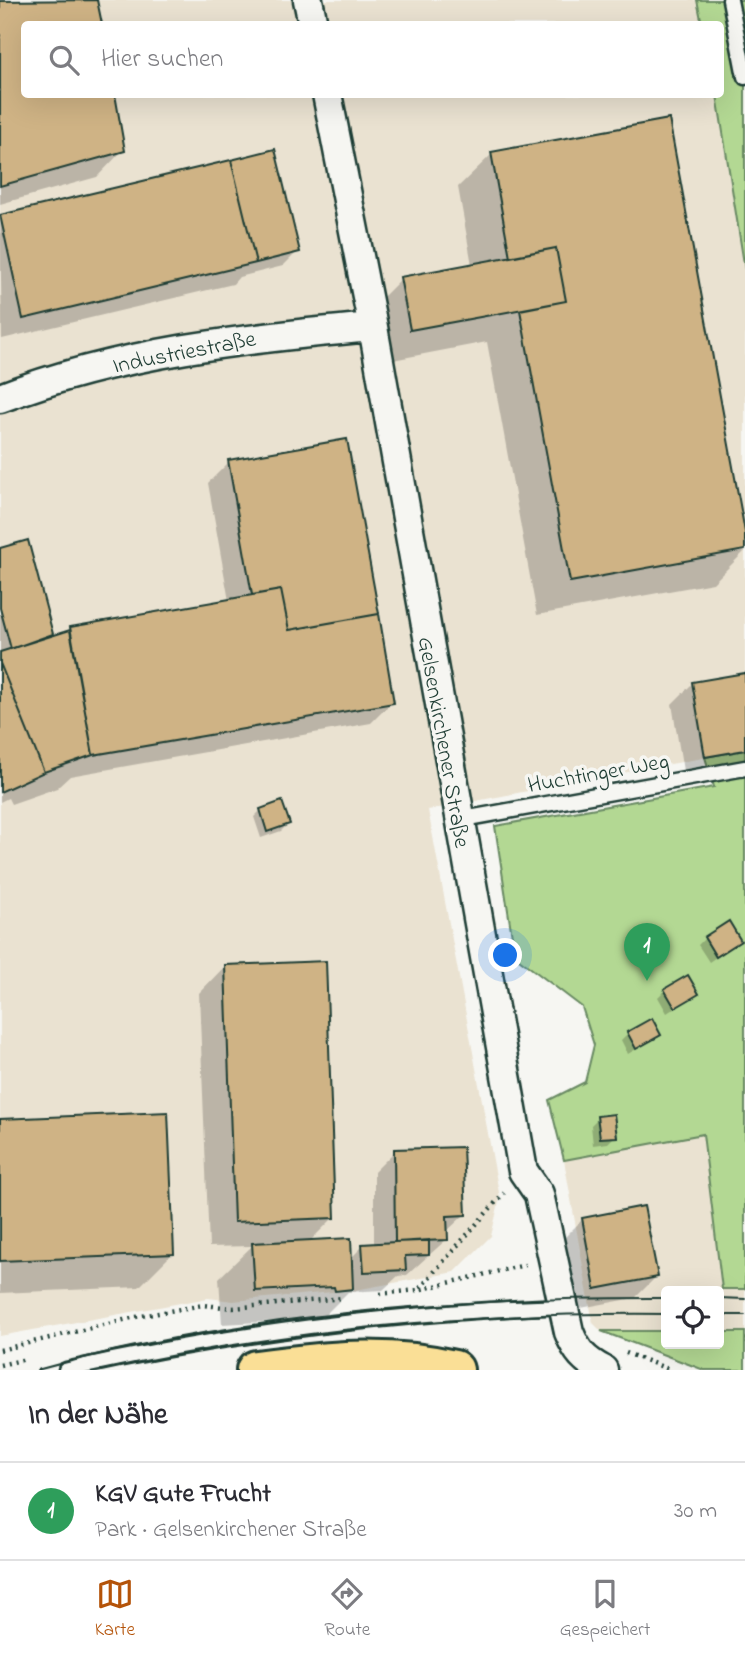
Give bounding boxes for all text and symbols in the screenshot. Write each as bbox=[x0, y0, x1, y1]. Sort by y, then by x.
search box bbox=[21, 21, 724, 98]
icon: search bbox=[45, 41, 83, 79]
text: Hier suchen bbox=[101, 41, 223, 79]
street label: Industriestraße bbox=[110, 323, 260, 383]
street label: Gelsenkirchener Straße bbox=[408, 634, 477, 851]
street label: Huchtinger Weg bbox=[525, 746, 672, 804]
pin: 1 bbox=[624, 923, 670, 981]
your location bbox=[488, 938, 522, 972]
map controls bbox=[661, 1286, 724, 1349]
button: locate bbox=[661, 1286, 724, 1349]
text: In der Nähe bbox=[28, 1394, 168, 1438]
text: KGV Gute Frucht bbox=[95, 1476, 271, 1514]
text: 1 bbox=[47, 1495, 55, 1528]
text: 30 m bbox=[674, 1495, 717, 1528]
text: Park · Gelsenkirchener Straße bbox=[95, 1514, 367, 1547]
tab: Karte bbox=[95, 1575, 135, 1644]
tab: Route bbox=[324, 1575, 370, 1644]
tab: Gespeichert bbox=[560, 1575, 650, 1644]

